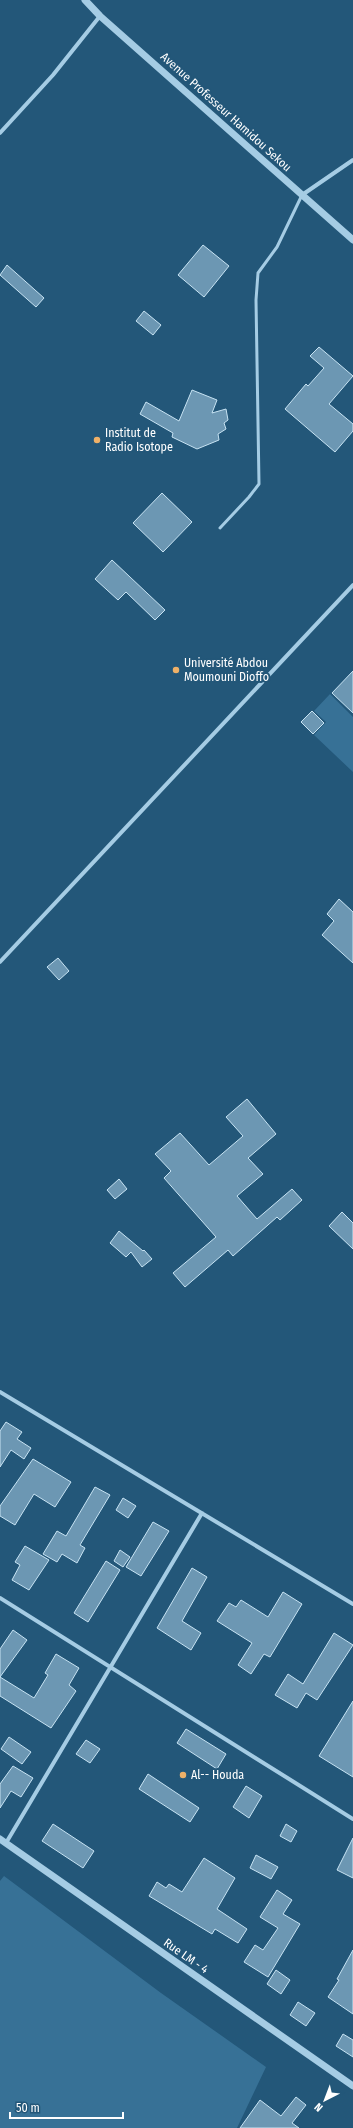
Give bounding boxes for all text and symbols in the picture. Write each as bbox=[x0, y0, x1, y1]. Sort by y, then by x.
street label: Avenue Professeur Hamidou Sekou bbox=[158, 50, 294, 174]
place label: Institut de Radio Isotope bbox=[105, 426, 173, 454]
marker: Institut de Radio Isotope bbox=[92, 435, 102, 445]
place label: Université Abdou Moumouni Dioffo bbox=[184, 656, 269, 684]
marker: Université Abdou Moumouni Dioffo bbox=[171, 665, 181, 675]
place label: Al-- Houda bbox=[191, 1768, 244, 1782]
marker: Al-- Houda bbox=[178, 1770, 188, 1780]
street label: Rue LM - 4 bbox=[161, 1936, 211, 1977]
north arrow bbox=[305, 2080, 345, 2120]
scale bar bbox=[10, 2094, 123, 2120]
text: N bbox=[312, 2100, 325, 2114]
text: 50 m bbox=[16, 2101, 40, 2115]

